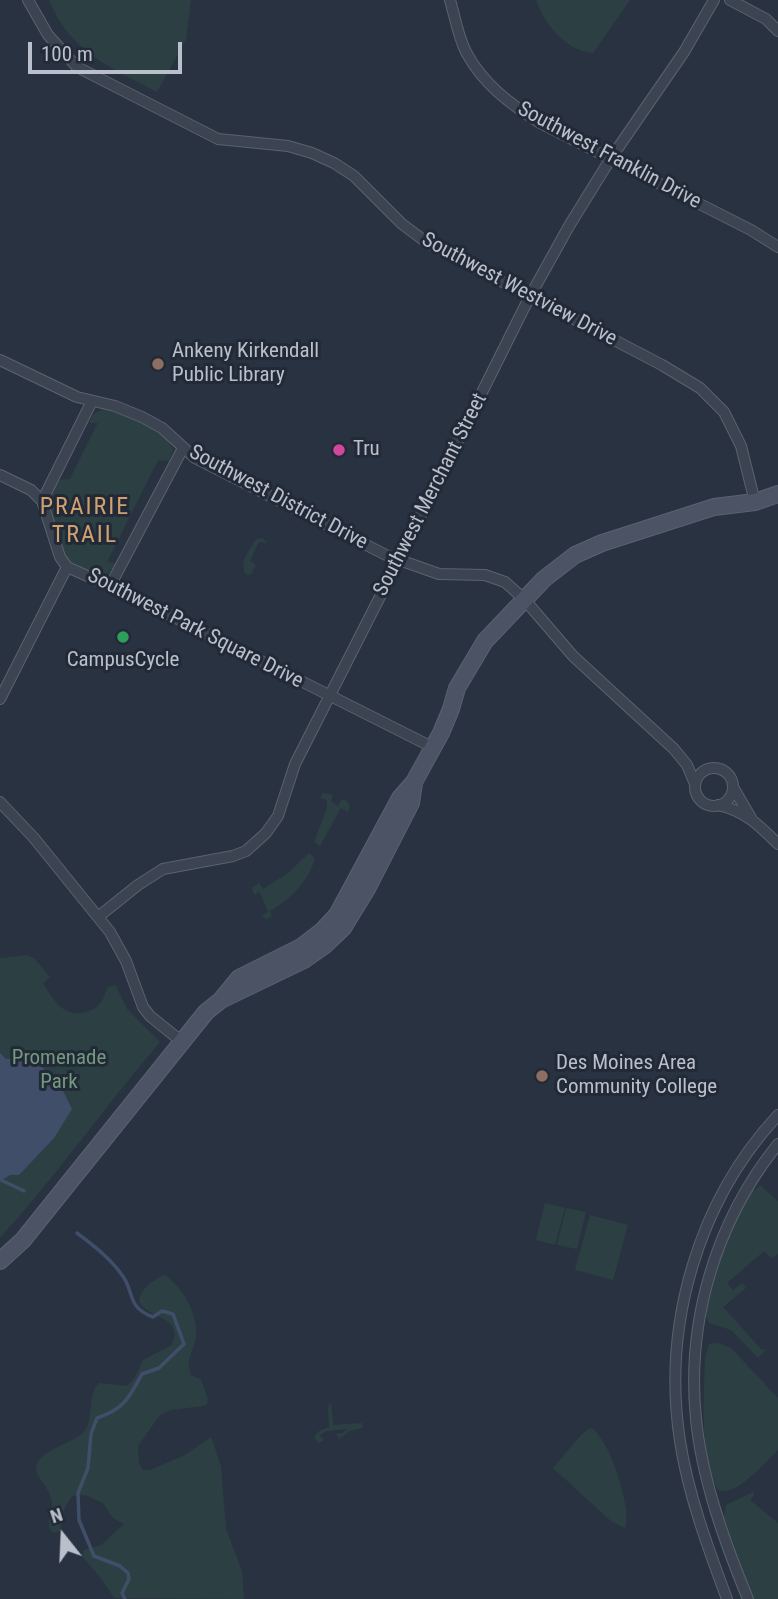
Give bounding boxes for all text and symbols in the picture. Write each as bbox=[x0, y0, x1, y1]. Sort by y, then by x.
scale bar bbox=[32, 28, 186, 72]
text: 100 m bbox=[41, 42, 93, 66]
street label: Southwest Franklin Drive bbox=[513, 97, 705, 215]
street label: Southwest Westview Drive bbox=[417, 228, 621, 352]
place label: Ankeny Kirkendall Public Library bbox=[172, 339, 319, 389]
marker: Ankeny Kirkendall Public Library bbox=[150, 356, 166, 372]
street label: Southwest Merchant Street bbox=[369, 389, 493, 601]
place label: Tru bbox=[353, 437, 380, 463]
street label: Southwest District Drive bbox=[184, 440, 372, 556]
marker: Tru bbox=[331, 442, 347, 458]
district label: PRAIRIE TRAIL bbox=[41, 494, 129, 550]
street label: Southwest Park Square Drive bbox=[83, 564, 307, 694]
marker: CampusCycle bbox=[115, 629, 131, 645]
place label: CampusCycle bbox=[67, 648, 179, 674]
park label: Promenade Park bbox=[12, 1046, 106, 1096]
place label: Des Moines Area Community College bbox=[556, 1051, 717, 1101]
marker: Des Moines Area Community College bbox=[534, 1068, 550, 1084]
north arrow bbox=[28, 1501, 98, 1571]
text: N bbox=[47, 1503, 65, 1528]

